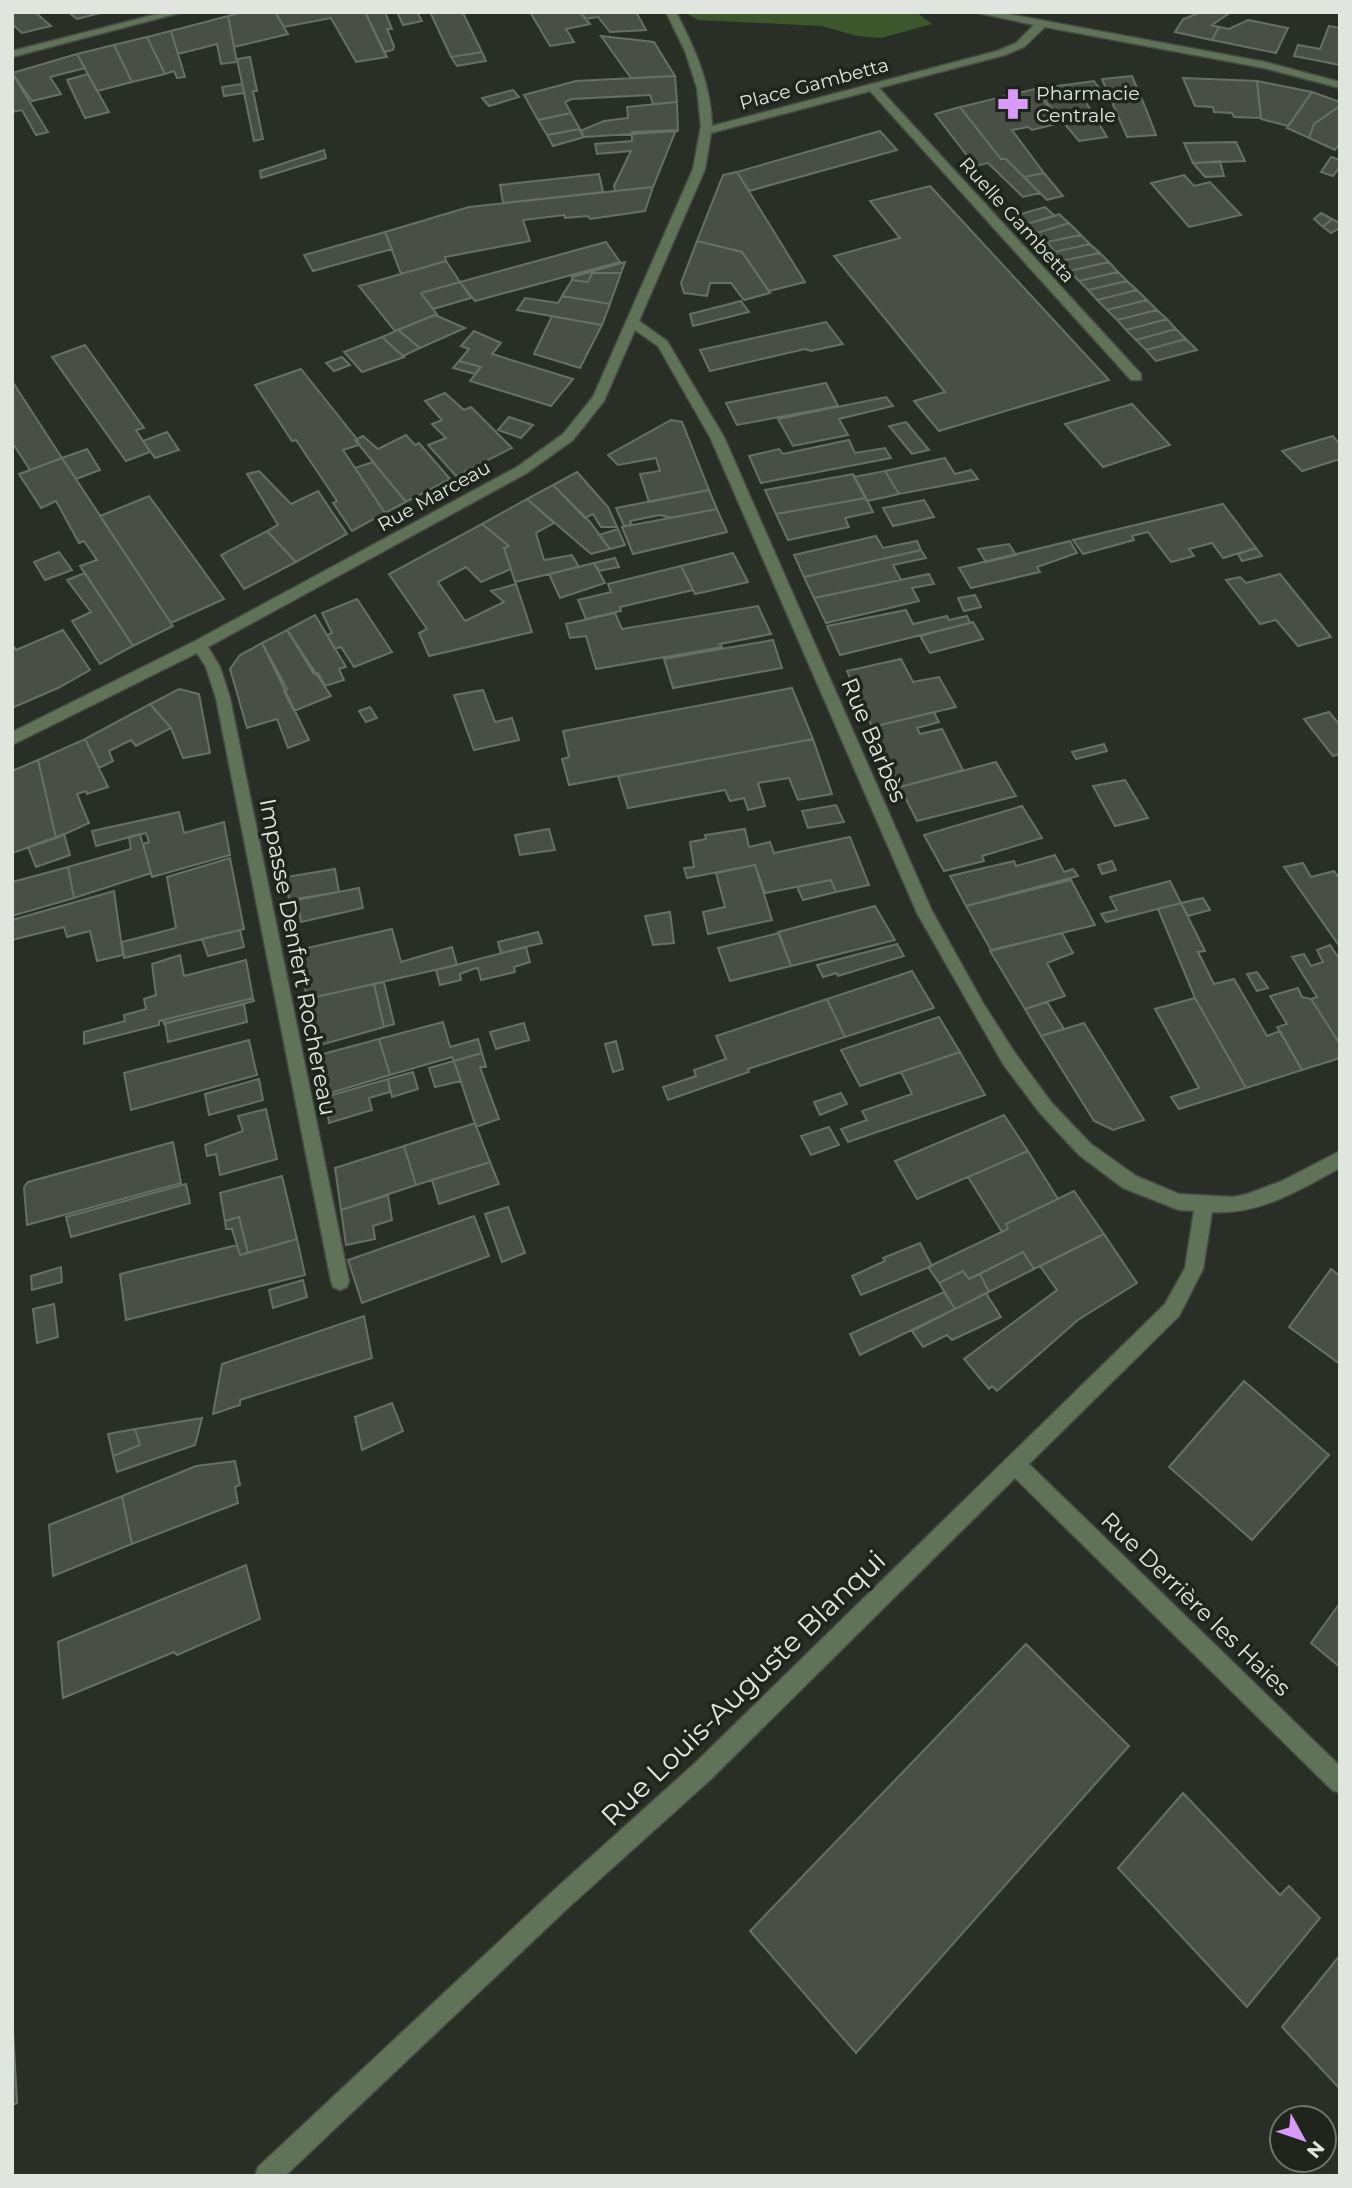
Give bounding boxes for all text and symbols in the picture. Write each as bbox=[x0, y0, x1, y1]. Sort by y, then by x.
street label: Place Gambetta bbox=[737, 53, 891, 115]
place label: Pharmacie Centrale bbox=[1036, 82, 1140, 127]
pharmacy icon: Pharmacie Centrale bbox=[996, 87, 1030, 121]
street label: Ruelle Gambetta bbox=[955, 152, 1079, 288]
street label: Rue Marceau bbox=[374, 456, 494, 536]
street label: Rue Barbès bbox=[835, 673, 913, 807]
street label: Impasse Denfert Rochereau bbox=[253, 796, 343, 1118]
street label: Rue Derrière les Haies bbox=[1095, 1506, 1297, 1702]
street label: Rue Louis-Auguste Blanqui bbox=[594, 1543, 892, 1833]
north arrow bbox=[1268, 2104, 1338, 2174]
text: N bbox=[1302, 2136, 1329, 2163]

